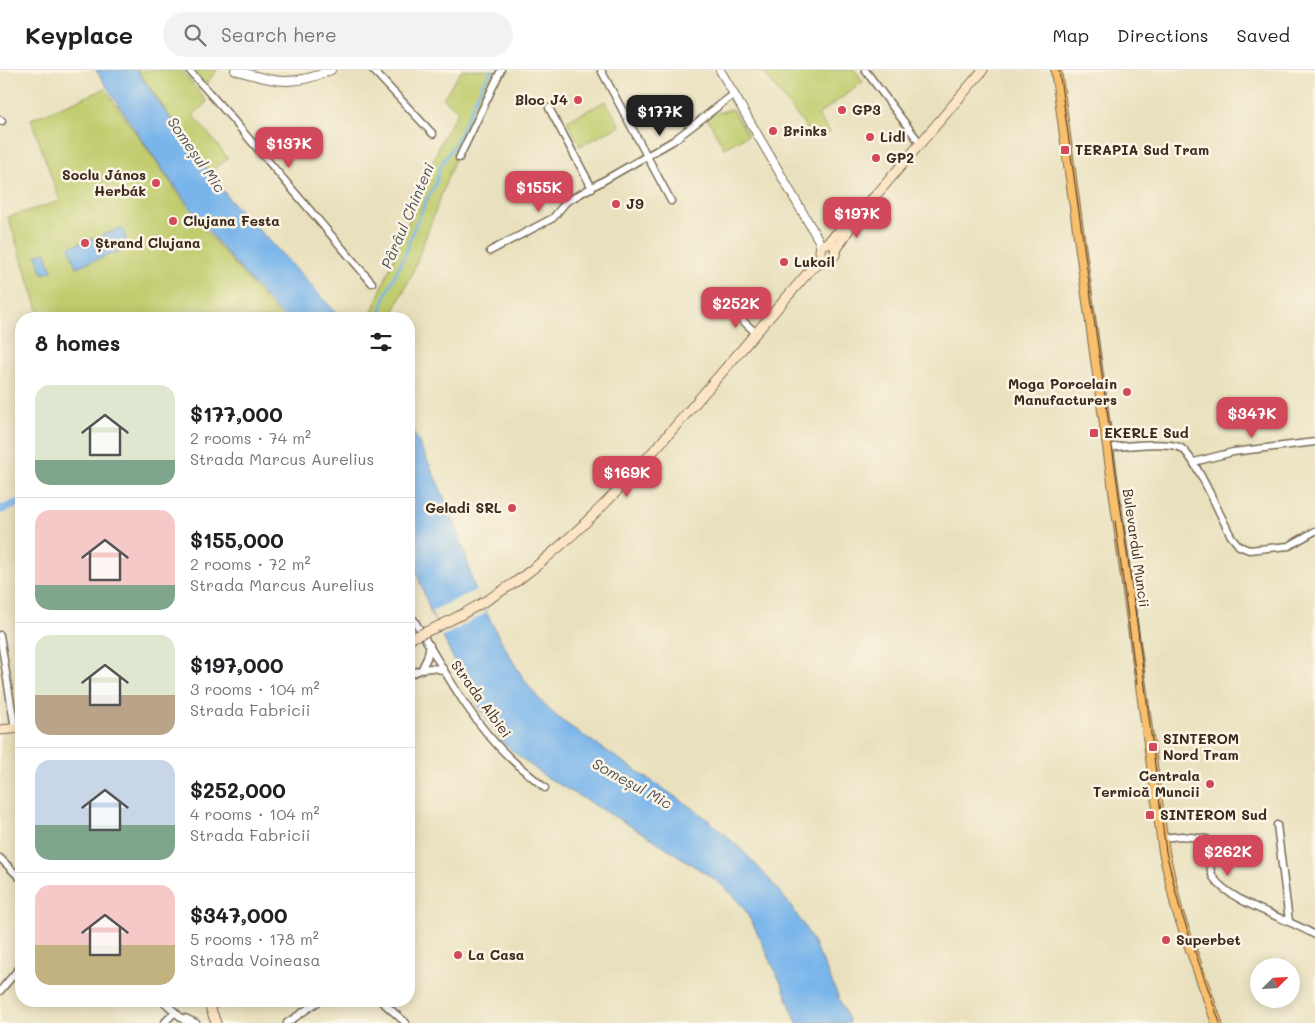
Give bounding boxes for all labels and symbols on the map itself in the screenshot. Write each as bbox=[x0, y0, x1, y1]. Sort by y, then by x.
place label: Bloc J4 bbox=[515, 90, 568, 109]
marker: Bloc J4 bbox=[572, 94, 584, 106]
pin: $177K bbox=[625, 94, 695, 137]
place label: GP3 bbox=[852, 100, 881, 119]
marker: GP3 bbox=[836, 104, 848, 116]
water label: Someșul Mic bbox=[163, 113, 230, 197]
place label: Brinks bbox=[783, 121, 827, 140]
marker: Brinks bbox=[767, 125, 779, 137]
pin: $137K bbox=[254, 126, 324, 169]
place label: Lidl bbox=[880, 127, 906, 146]
marker: Lidl bbox=[864, 131, 876, 143]
place label: TERAPIA Sud Tram bbox=[1075, 140, 1209, 159]
marker: TERAPIA Sud Tram bbox=[1059, 144, 1071, 156]
place label: GP2 bbox=[886, 148, 914, 167]
marker: GP2 bbox=[870, 152, 882, 164]
water label: Pârâul Chinteni bbox=[376, 159, 439, 272]
place label: Soclu János Herbák bbox=[62, 165, 146, 200]
pin: $155K bbox=[504, 170, 574, 213]
marker: Soclu János Herbák bbox=[150, 177, 162, 189]
place label: J9 bbox=[626, 194, 644, 213]
pin: $197K bbox=[822, 196, 892, 239]
marker: J9 bbox=[610, 198, 622, 210]
place label: Clujana Festa bbox=[183, 211, 280, 230]
marker: Clujana Festa bbox=[167, 215, 179, 227]
place label: Ștrand Clujana bbox=[95, 233, 201, 253]
marker: Ștrand Clujana bbox=[79, 237, 91, 249]
place label: Lukoil bbox=[794, 252, 835, 271]
marker: Lukoil bbox=[778, 256, 790, 268]
pin: $252K bbox=[701, 286, 771, 329]
place label: Moga Porcelain Manufacturers bbox=[1008, 374, 1117, 409]
marker: Moga Porcelain Manufacturers bbox=[1121, 386, 1133, 398]
pin: $347K bbox=[1217, 396, 1287, 439]
place label: EKERLE Sud bbox=[1104, 423, 1189, 442]
marker: EKERLE Sud bbox=[1088, 427, 1100, 439]
pin: $169K bbox=[592, 456, 662, 498]
street label: Bulevardul Muncii bbox=[1119, 487, 1154, 608]
place label: Geladi SRL bbox=[425, 498, 502, 517]
marker: Geladi SRL bbox=[506, 502, 518, 514]
street label: Strada Albiei bbox=[447, 656, 516, 741]
place label: SINTEROM Nord Tram bbox=[1163, 729, 1239, 764]
marker: SINTEROM Nord Tram bbox=[1147, 741, 1159, 753]
water label: Someșul Mic bbox=[589, 753, 676, 814]
place label: Centrala Termică Muncii bbox=[1093, 766, 1200, 801]
marker: Centrala Termică Muncii bbox=[1204, 778, 1216, 790]
place label: SINTEROM Sud bbox=[1160, 805, 1267, 824]
marker: SINTEROM Sud bbox=[1144, 809, 1156, 821]
pin: $262K bbox=[1193, 834, 1263, 877]
place label: Superbet bbox=[1176, 930, 1241, 949]
marker: Superbet bbox=[1160, 934, 1172, 946]
place label: La Casa bbox=[468, 945, 525, 964]
marker: La Casa bbox=[452, 949, 464, 961]
north arrow bbox=[1250, 958, 1300, 1008]

